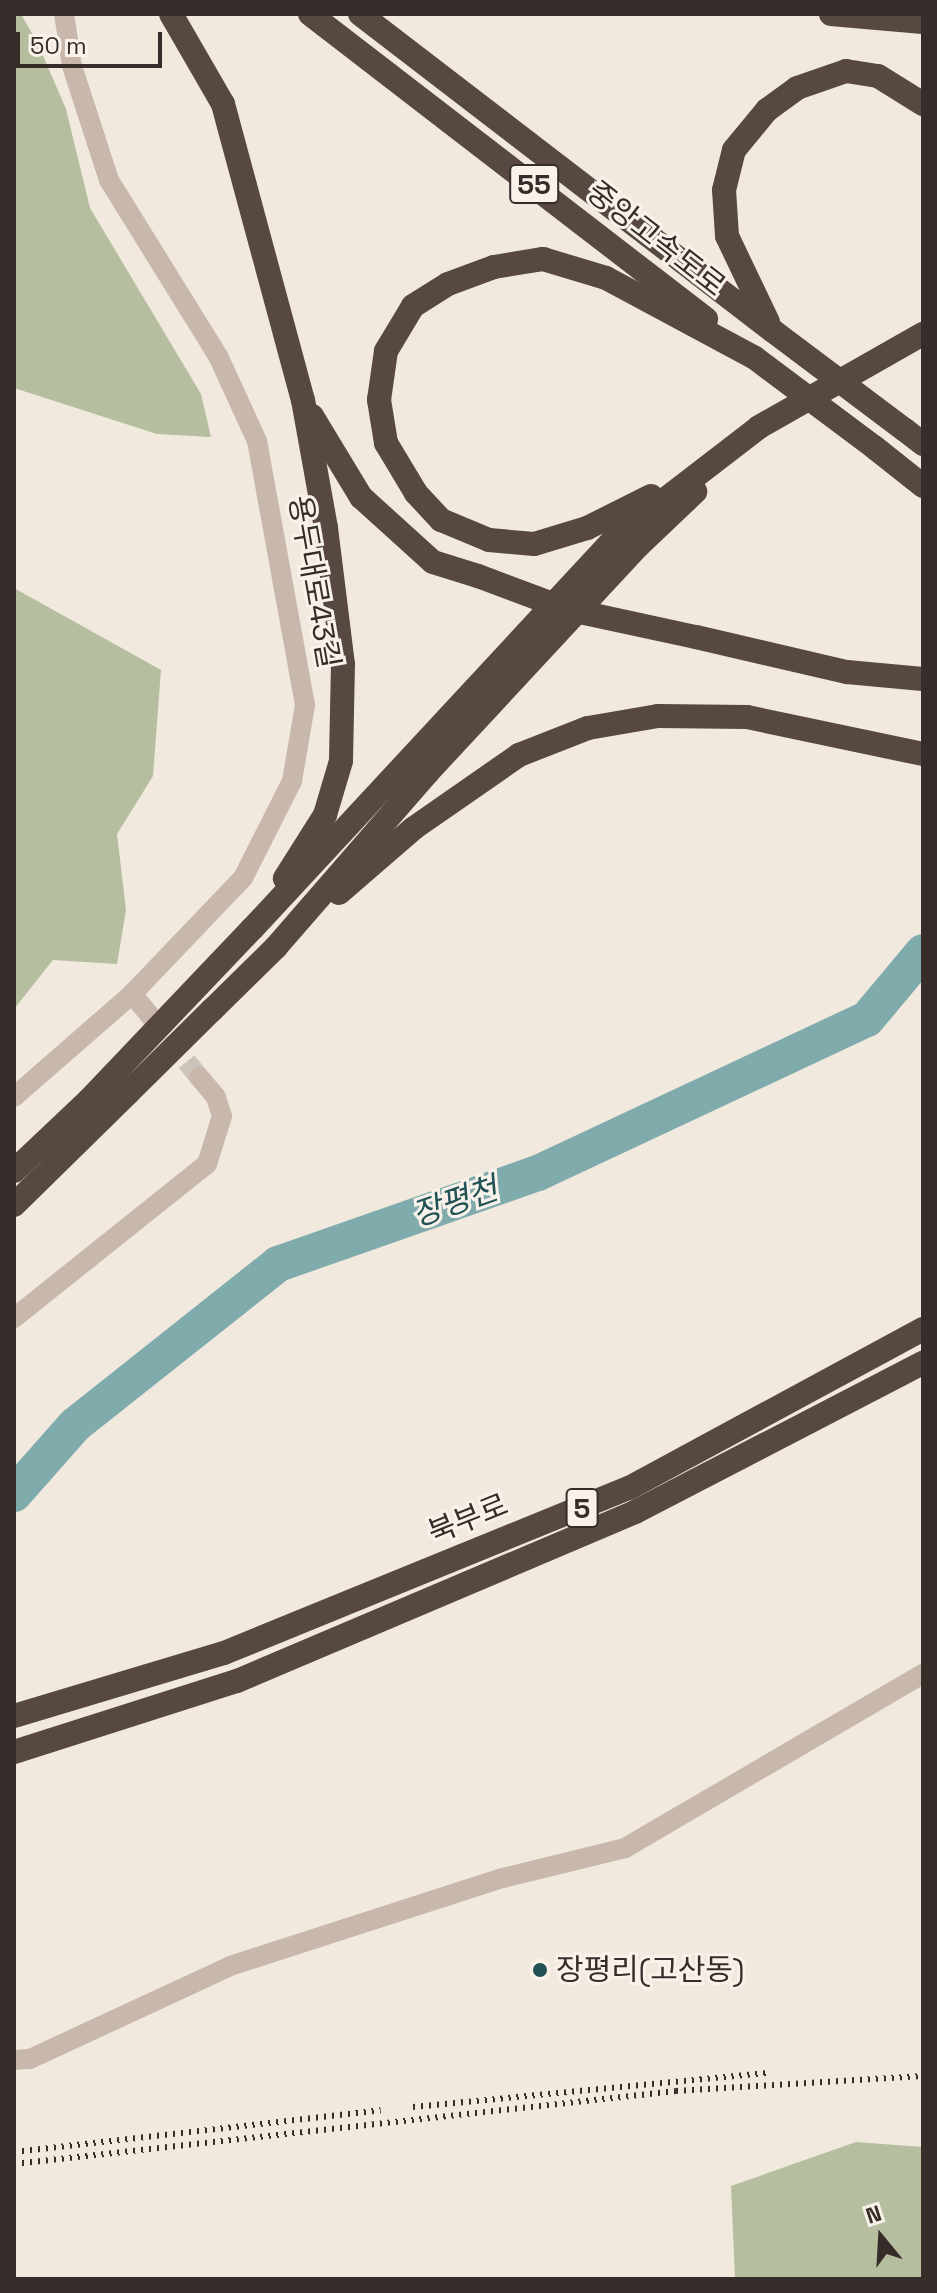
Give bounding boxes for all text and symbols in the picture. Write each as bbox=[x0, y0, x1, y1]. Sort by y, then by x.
scale bar bbox=[20, 16, 166, 66]
text: 50 m bbox=[30, 30, 87, 61]
road number: 55 bbox=[508, 160, 560, 208]
street label: 중앙고속도로 bbox=[580, 174, 732, 304]
street label: 용두대로43길 bbox=[281, 493, 347, 671]
water label: 장평천 bbox=[407, 1169, 503, 1235]
road number: 5 bbox=[564, 1484, 600, 1532]
street label: 북부로 bbox=[423, 1487, 513, 1551]
place label: 장평리(고산동) bbox=[556, 1952, 744, 1988]
marker: 장평리(고산동) bbox=[531, 1961, 549, 1979]
north arrow bbox=[841, 2197, 921, 2277]
text: N bbox=[862, 2199, 885, 2230]

